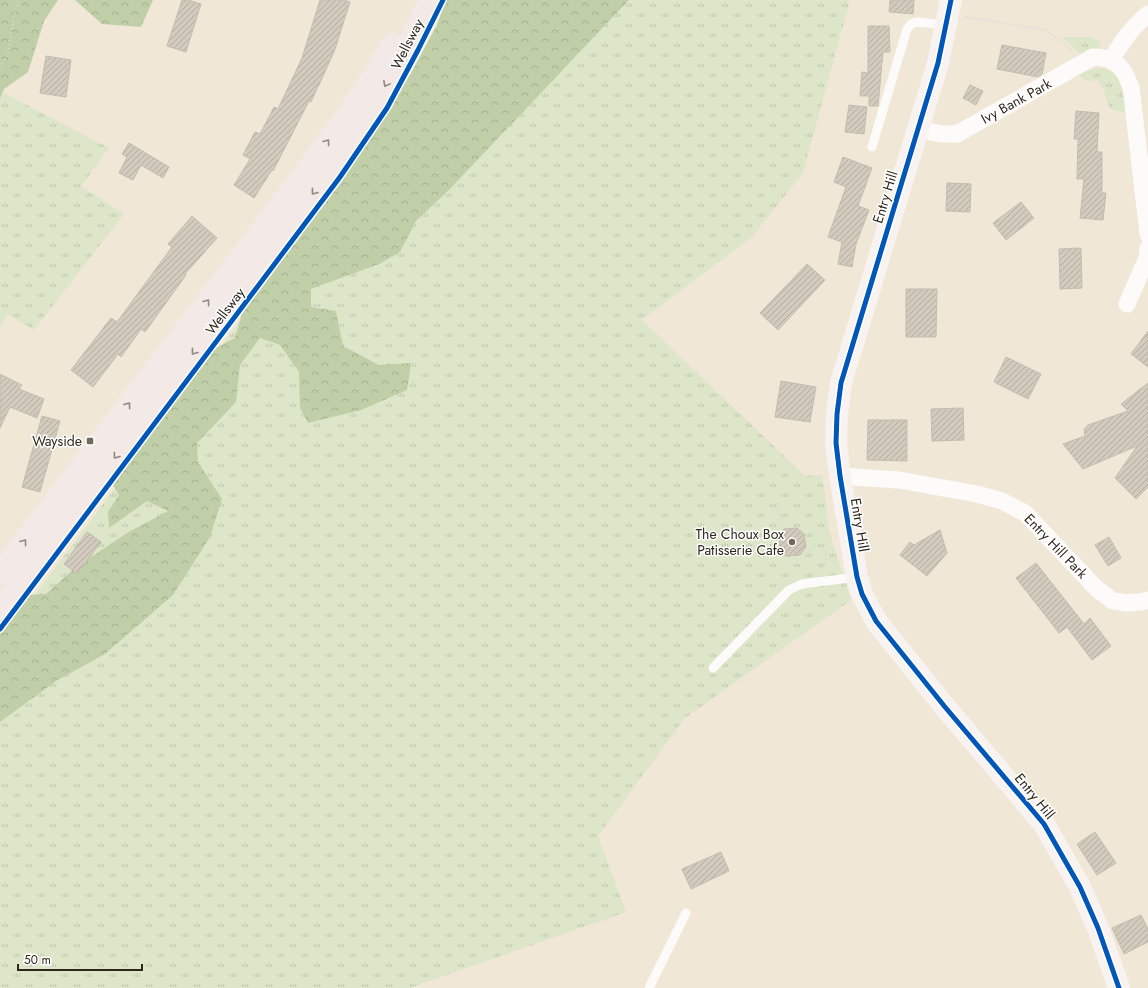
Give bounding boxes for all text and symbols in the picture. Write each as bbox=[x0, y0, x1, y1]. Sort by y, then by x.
street label: Wellsway bbox=[386, 15, 429, 73]
street label: Ivy Bank Park bbox=[977, 73, 1056, 129]
one-way arrow bbox=[384, 80, 391, 88]
one-way arrow bbox=[322, 140, 329, 147]
street label: Entry Hill bbox=[868, 168, 902, 226]
one-way arrow bbox=[312, 188, 319, 195]
street label: Wellsway bbox=[201, 283, 250, 339]
one-way arrow bbox=[202, 299, 209, 306]
one-way arrow bbox=[191, 348, 199, 355]
one-way arrow bbox=[123, 403, 130, 410]
place label: Wayside bbox=[32, 431, 82, 451]
marker: Wayside bbox=[85, 436, 95, 446]
one-way arrow bbox=[113, 451, 120, 458]
street label: Entry Hill bbox=[846, 497, 874, 553]
street label: Entry Hill Park bbox=[1020, 509, 1093, 583]
place label: The Choux Box Patisserie Cafe bbox=[696, 524, 784, 560]
marker: The Choux Box Patisserie Cafe bbox=[787, 537, 797, 547]
one-way arrow bbox=[19, 540, 26, 547]
street label: Entry Hill bbox=[1010, 769, 1060, 823]
scale bar bbox=[18, 946, 142, 972]
text: 50 m bbox=[24, 951, 51, 969]

